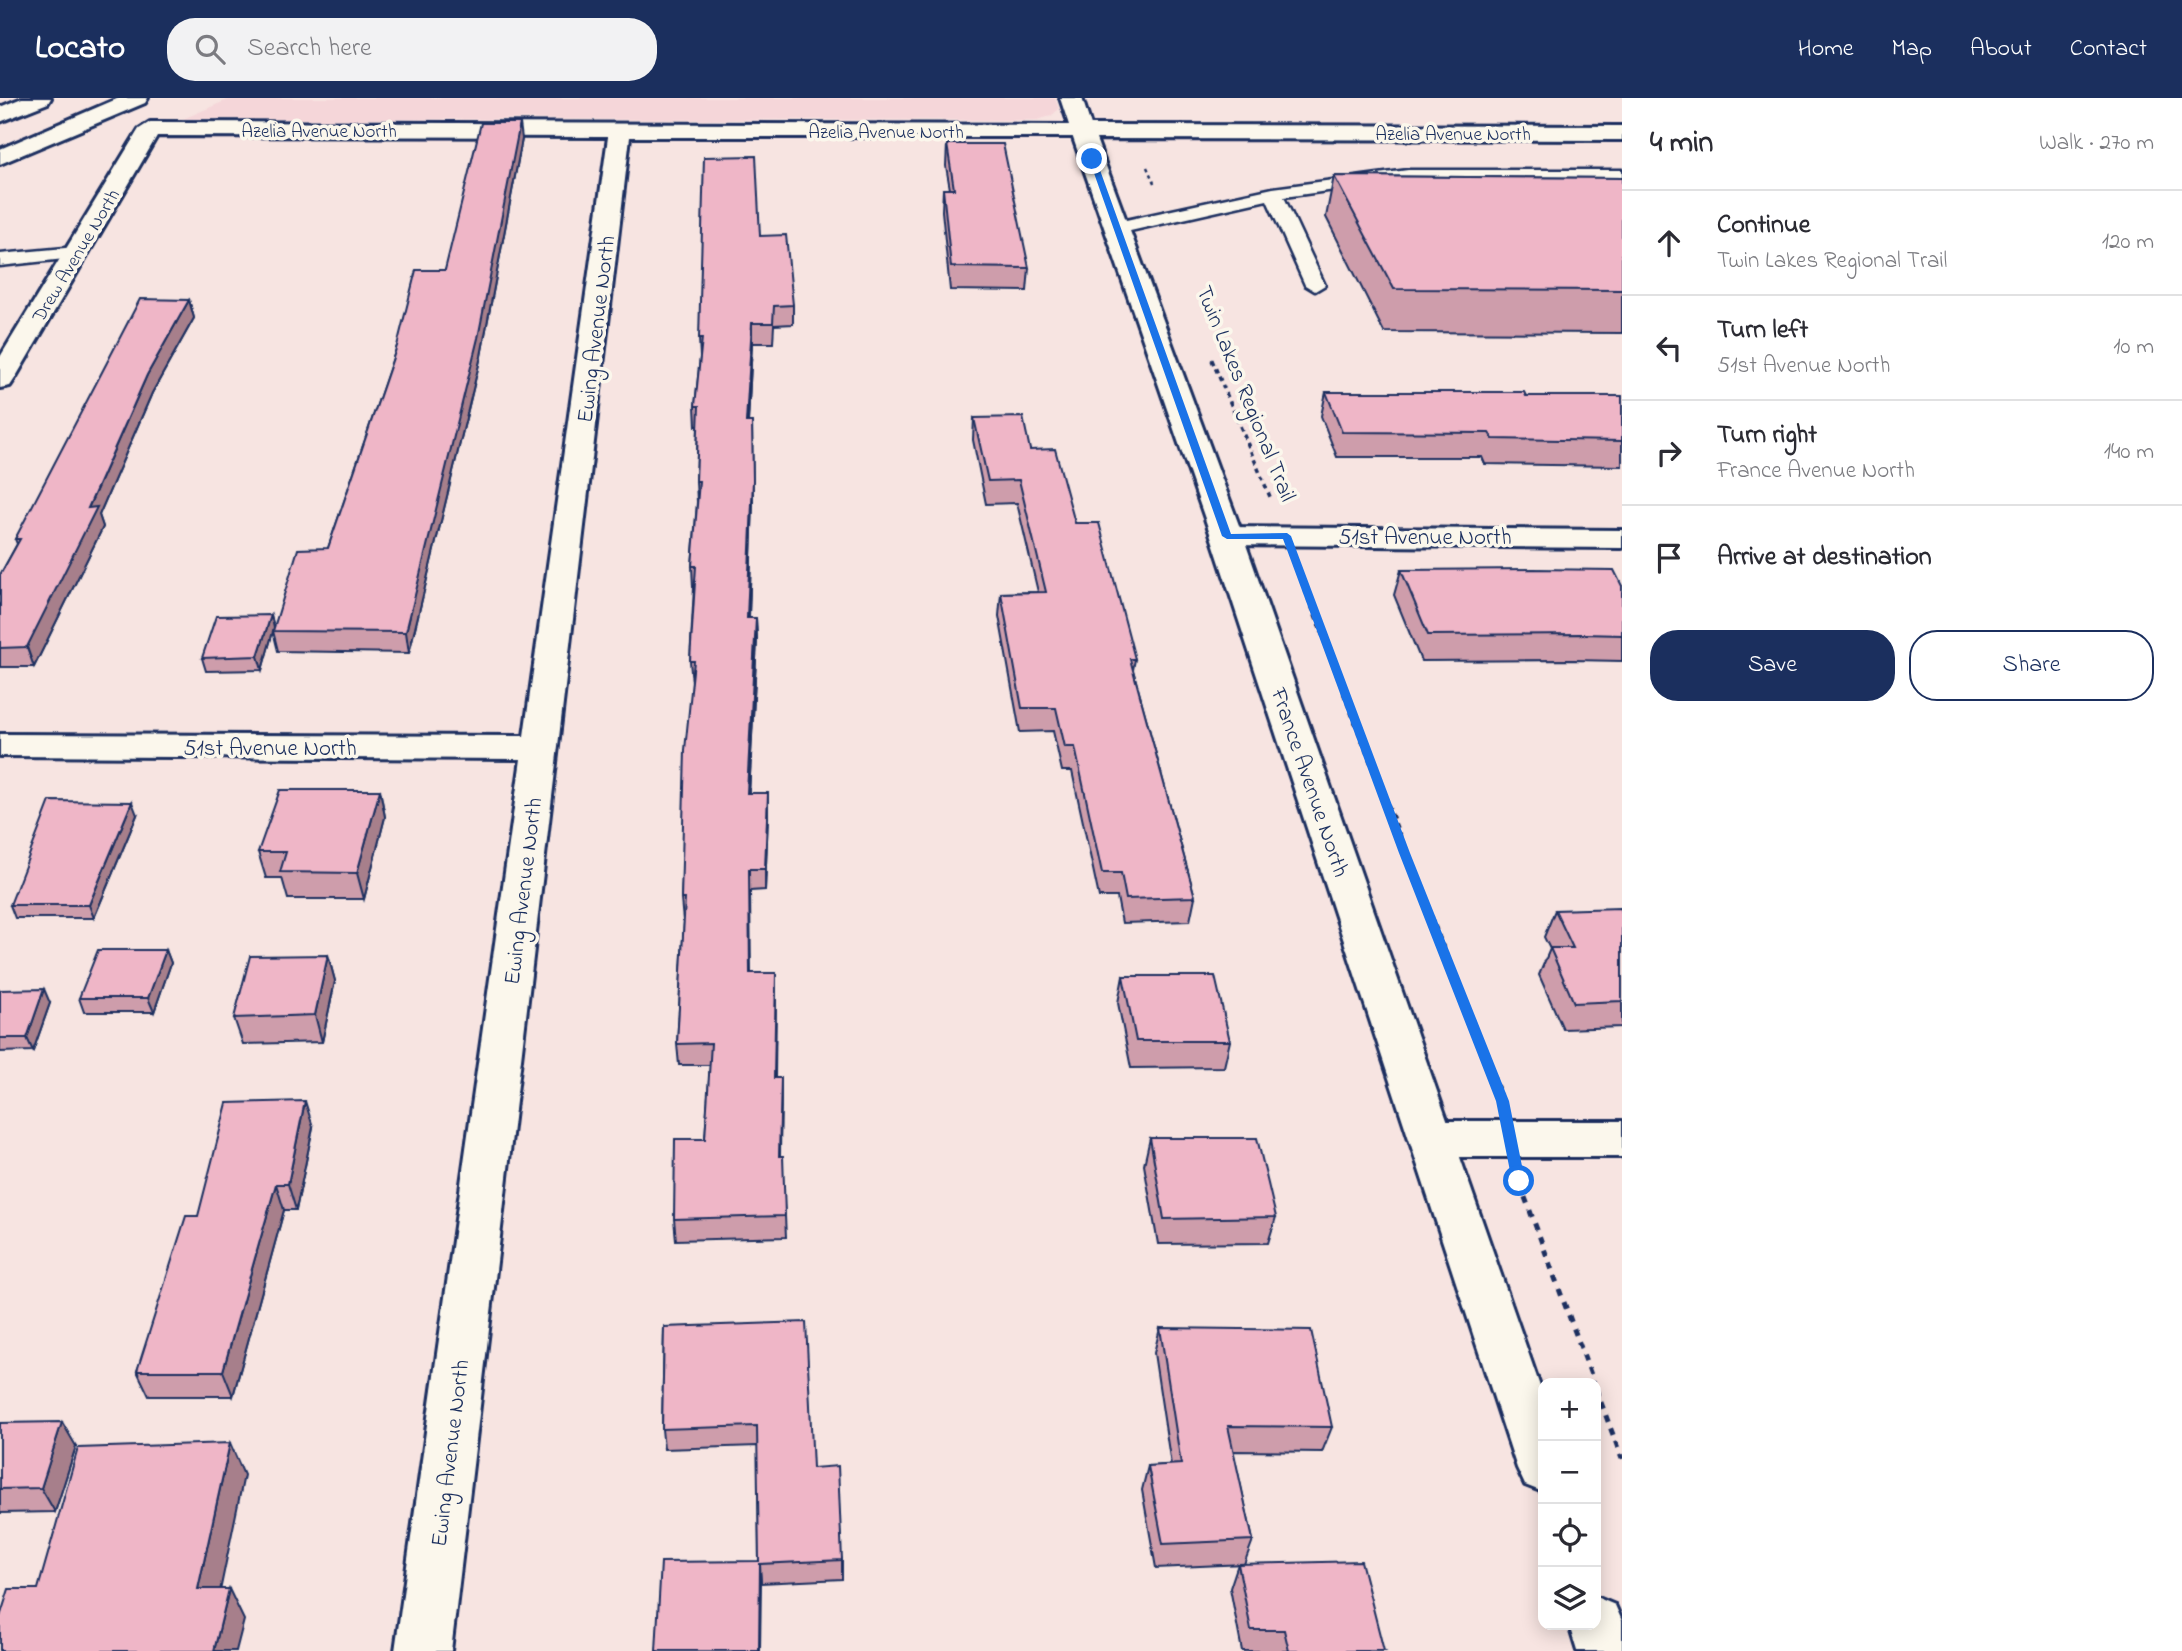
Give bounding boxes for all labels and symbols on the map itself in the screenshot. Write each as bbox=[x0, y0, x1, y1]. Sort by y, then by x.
street label: Azelia Avenue North bbox=[241, 119, 397, 146]
street label: Azelia Avenue North bbox=[808, 120, 964, 147]
street label: Azelia Avenue North bbox=[1375, 122, 1531, 149]
route end bbox=[1076, 143, 1107, 174]
street label: Drew Avenue North bbox=[26, 185, 128, 329]
street label: Ewing Avenue North bbox=[570, 234, 626, 425]
street label: Twin Lakes Regional Trail bbox=[1185, 281, 1303, 507]
street label: 51st Avenue North bbox=[1338, 522, 1512, 555]
street label: France Avenue North bbox=[1260, 683, 1356, 882]
street label: 51st Avenue North bbox=[183, 733, 357, 766]
street label: Ewing Avenue North bbox=[497, 796, 553, 987]
route start bbox=[1503, 1165, 1534, 1196]
street label: Ewing Avenue North bbox=[424, 1358, 480, 1549]

